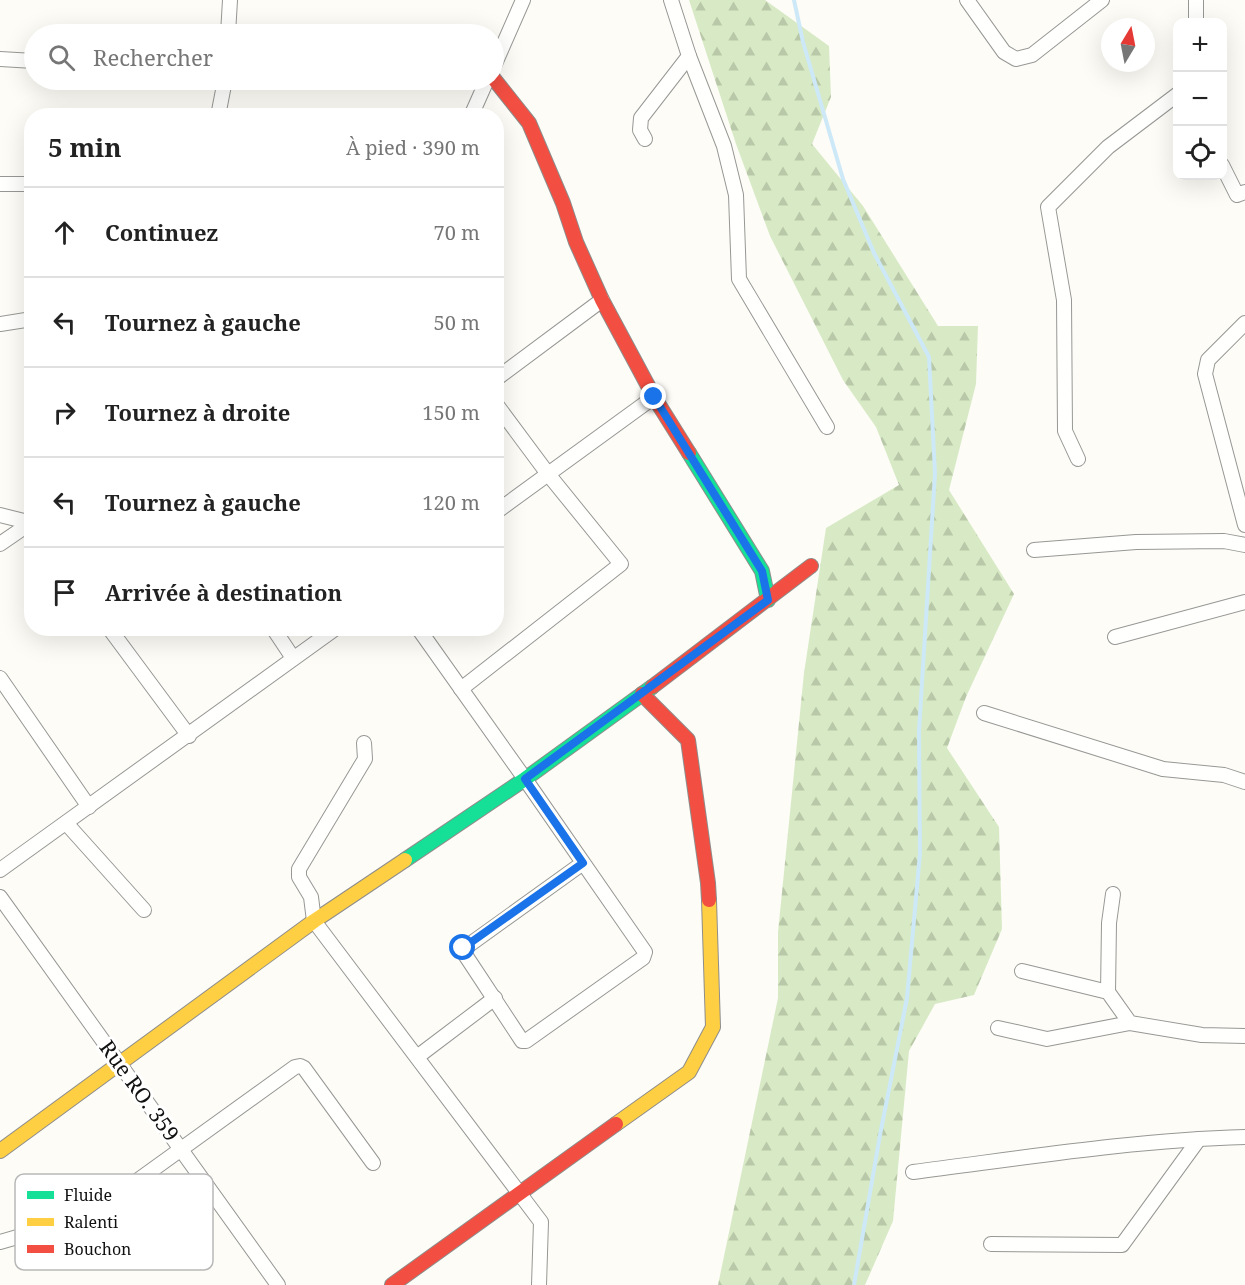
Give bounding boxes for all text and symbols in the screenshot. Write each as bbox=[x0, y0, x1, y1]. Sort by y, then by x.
north arrow bbox=[1101, 18, 1155, 72]
map controls bbox=[1173, 18, 1227, 180]
button: + bbox=[1173, 18, 1227, 72]
search box bbox=[24, 24, 504, 90]
icon: search bbox=[45, 41, 78, 74]
text: Rechercher bbox=[93, 42, 213, 72]
button: − bbox=[1173, 72, 1227, 126]
button: locate bbox=[1173, 126, 1227, 180]
text: 5 min bbox=[48, 129, 122, 165]
text: À pied · 390 m bbox=[346, 134, 480, 161]
icon: ahead bbox=[48, 216, 81, 249]
text: Continuez bbox=[105, 217, 218, 247]
text: 70 m bbox=[434, 219, 480, 246]
icon: left bbox=[48, 306, 81, 339]
text: Tournez à gauche bbox=[105, 307, 301, 337]
text: 50 m bbox=[434, 309, 480, 336]
route end bbox=[640, 383, 666, 409]
icon: right bbox=[48, 396, 81, 429]
text: Tournez à droite bbox=[105, 397, 290, 427]
text: 150 m bbox=[422, 399, 480, 426]
icon: left bbox=[48, 486, 81, 519]
text: Tournez à gauche bbox=[105, 487, 301, 517]
text: 120 m bbox=[422, 489, 480, 516]
icon: arrive bbox=[48, 576, 81, 609]
text: Arrivée à destination bbox=[105, 577, 342, 607]
route start bbox=[449, 934, 475, 960]
street label: Rue RO. 359 bbox=[94, 1034, 186, 1146]
legend bbox=[15, 1174, 213, 1270]
text: Fluide bbox=[64, 1184, 112, 1206]
text: Ralenti bbox=[64, 1211, 118, 1233]
text: Bouchon bbox=[64, 1238, 131, 1260]

